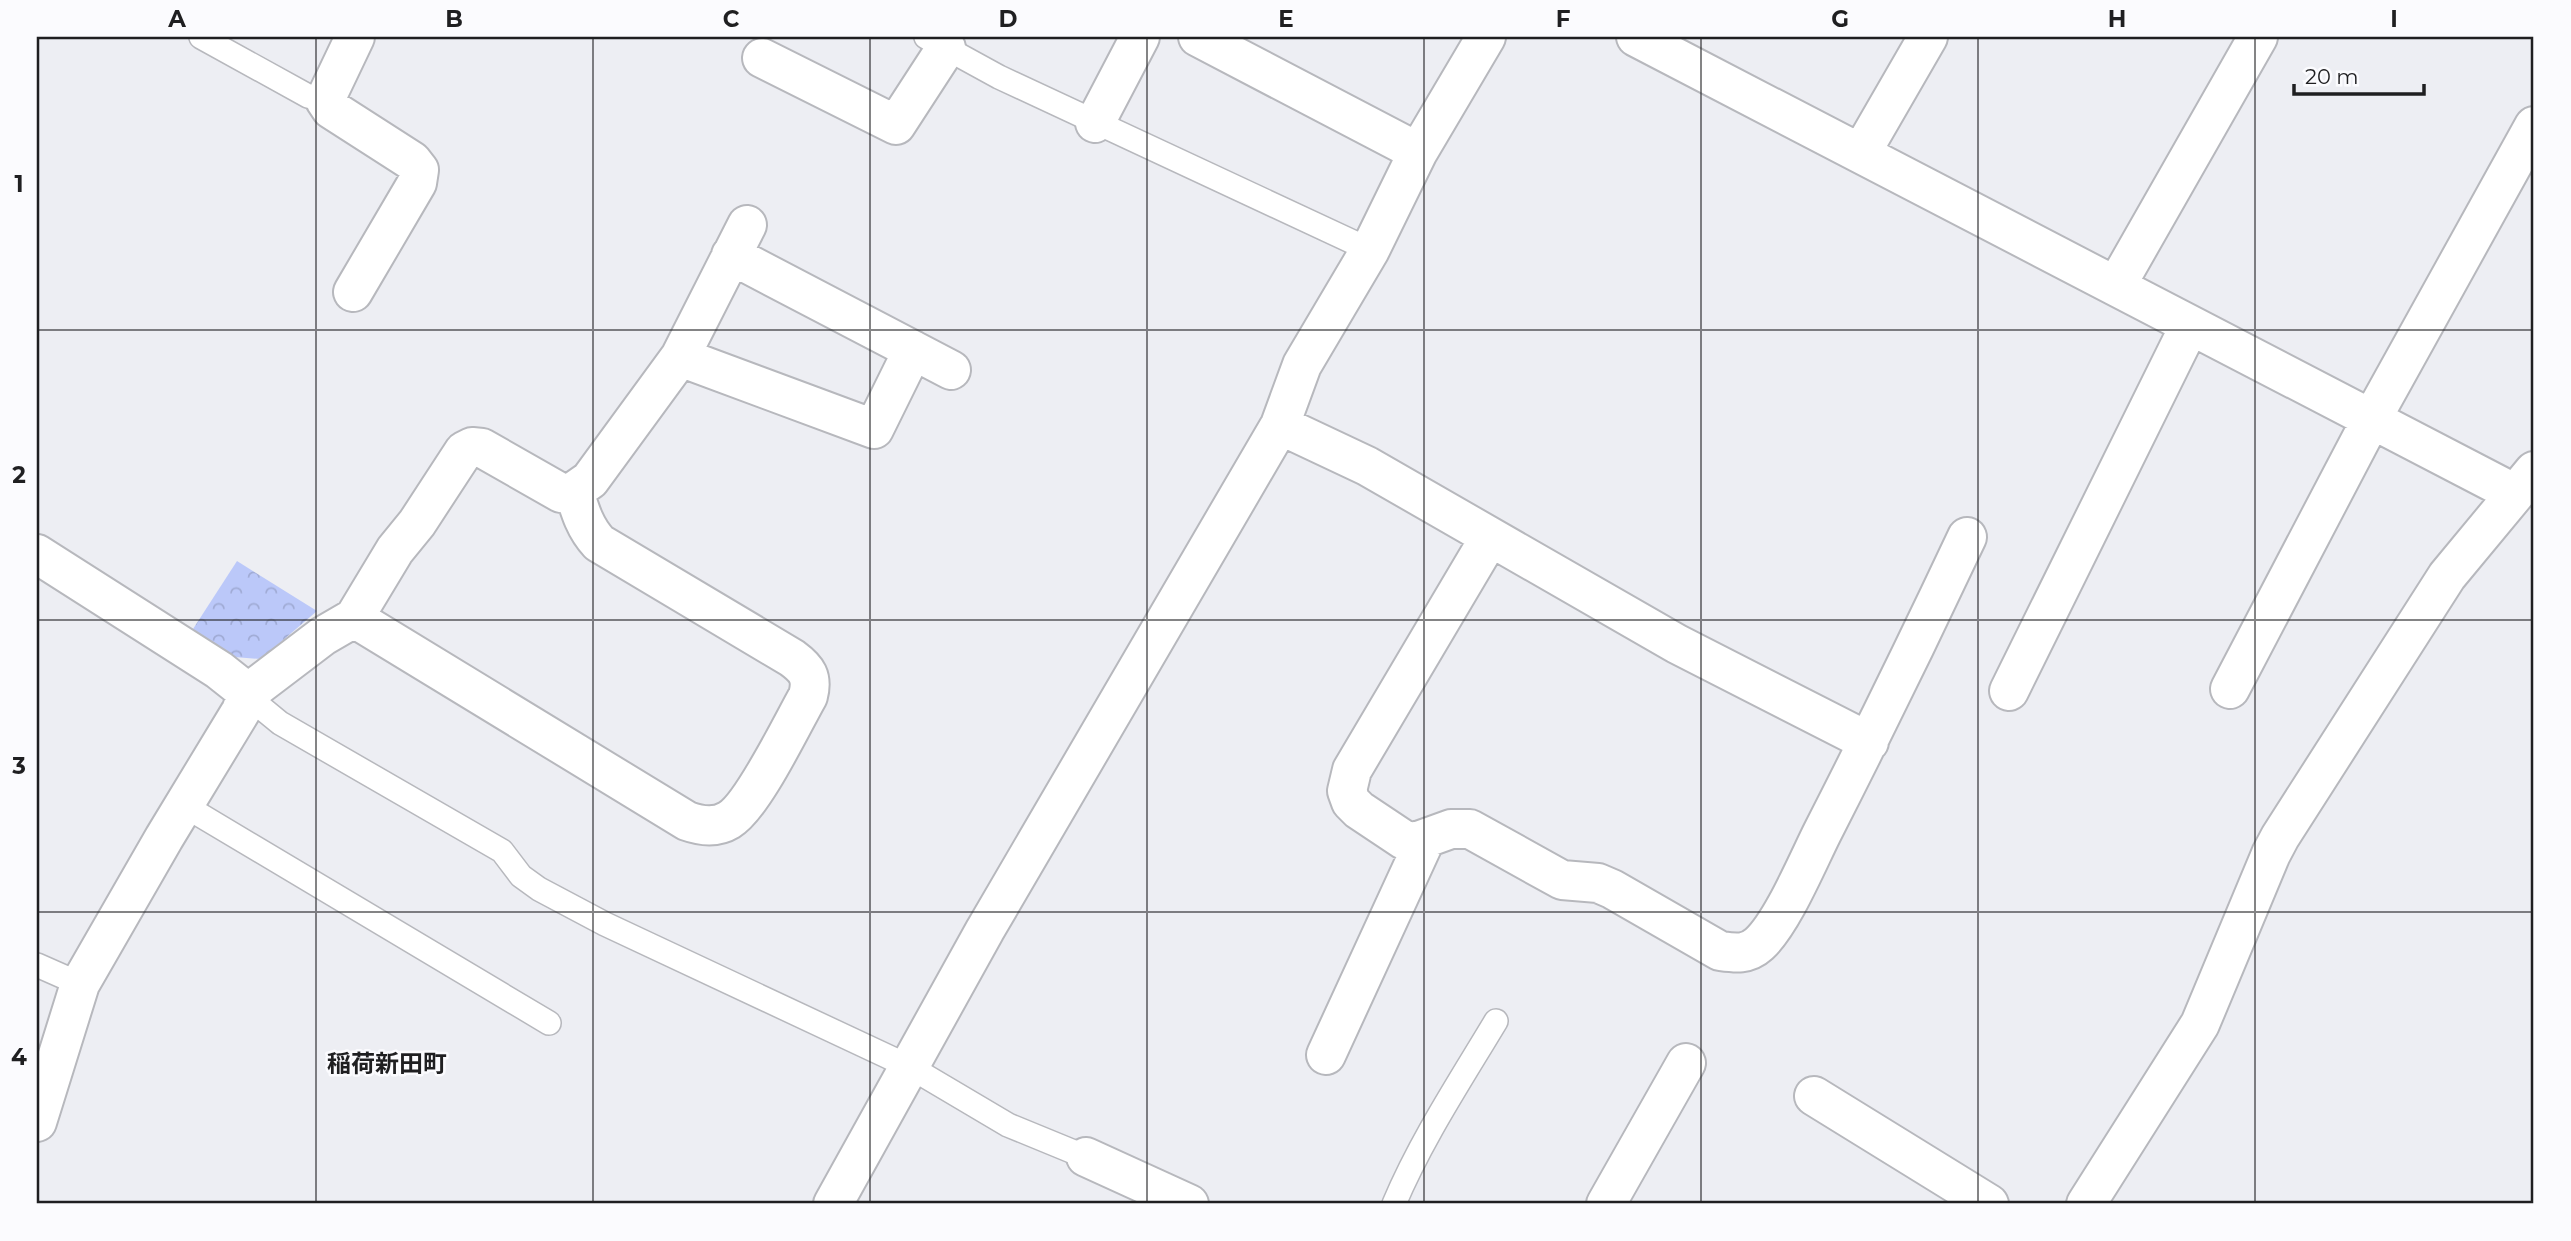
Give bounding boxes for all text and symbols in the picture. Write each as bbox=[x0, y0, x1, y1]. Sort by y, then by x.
text: A bbox=[167, 5, 186, 33]
text: B bbox=[445, 5, 463, 33]
text: C bbox=[723, 5, 740, 33]
text: D bbox=[999, 5, 1018, 33]
text: E bbox=[1278, 5, 1294, 33]
text: F bbox=[1556, 5, 1571, 33]
text: G bbox=[1831, 5, 1849, 33]
text: H bbox=[2108, 5, 2126, 33]
text: I bbox=[2390, 5, 2398, 33]
scale bar bbox=[2294, 52, 2424, 96]
text: 20 m bbox=[2305, 64, 2359, 89]
text: 1 bbox=[14, 170, 24, 198]
text: 2 bbox=[12, 461, 26, 489]
text: 3 bbox=[11, 752, 26, 780]
text: 4 bbox=[11, 1043, 27, 1071]
district label: 稲荷新田町 bbox=[327, 1049, 447, 1078]

